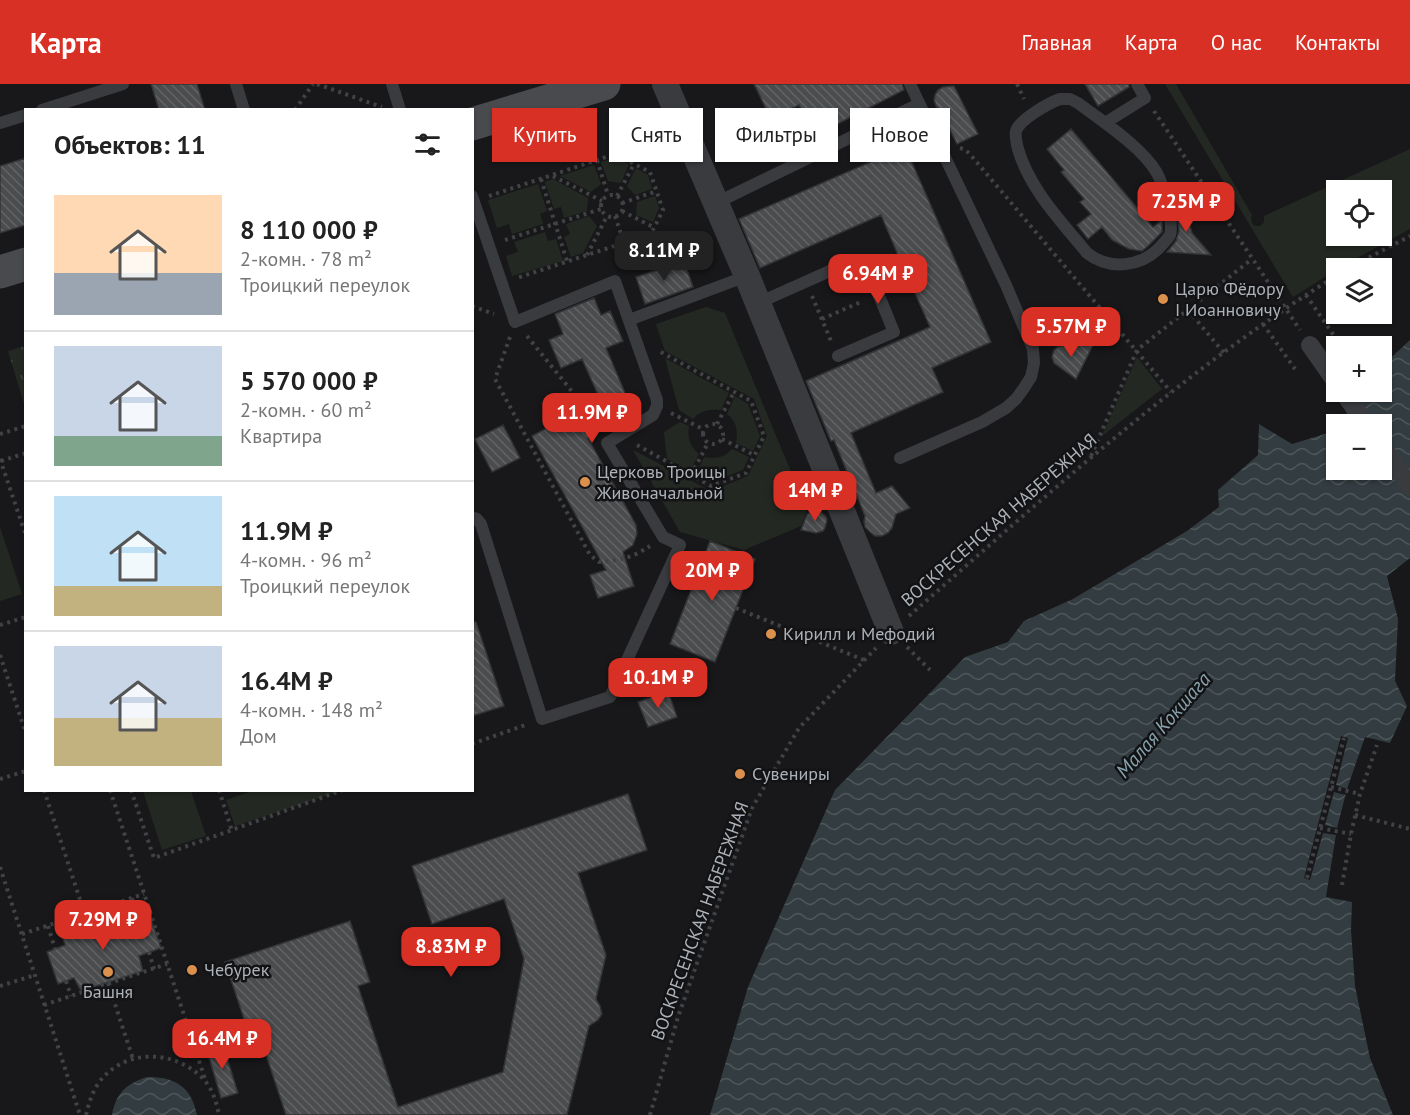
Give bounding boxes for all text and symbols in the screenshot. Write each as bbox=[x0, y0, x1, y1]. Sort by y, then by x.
text: Карта bbox=[30, 24, 102, 61]
text: Главная bbox=[1021, 29, 1092, 56]
text: Карта bbox=[1125, 29, 1178, 56]
text: О нас bbox=[1211, 29, 1262, 56]
text: Контакты bbox=[1295, 29, 1380, 56]
chip: Купить bbox=[492, 108, 597, 162]
chip: Снять bbox=[609, 108, 703, 162]
chip: Фильтры bbox=[715, 108, 838, 162]
chip: Новое bbox=[850, 108, 950, 162]
text: Объектов: 11 bbox=[54, 128, 206, 161]
icon: filters bbox=[411, 128, 444, 161]
map controls bbox=[1326, 180, 1392, 480]
button: locate bbox=[1326, 180, 1392, 246]
pin: 7.25M ₽ bbox=[1131, 182, 1241, 233]
text: 7.25M ₽ bbox=[1152, 188, 1220, 214]
text: 8 110 000 ₽ bbox=[240, 213, 378, 246]
icon: home bbox=[102, 219, 174, 291]
pin: 8.11M ₽ bbox=[609, 231, 719, 282]
text: 8.11M ₽ bbox=[628, 237, 700, 263]
text: 2-комн. · 78 m² bbox=[240, 246, 372, 272]
pin: 6.94M ₽ bbox=[823, 254, 933, 305]
button: layers bbox=[1326, 258, 1392, 324]
text: 6.94M ₽ bbox=[842, 260, 914, 286]
text: Троицкий переулок bbox=[240, 272, 410, 298]
place label: Царю Фёдору I Иоанновичу bbox=[1175, 277, 1284, 321]
marker: Царю Фёдору I Иоанновичу bbox=[1156, 292, 1170, 306]
pin: 5.57M ₽ bbox=[1016, 307, 1126, 358]
text: 5.57M ₽ bbox=[1035, 313, 1107, 339]
button: + bbox=[1326, 336, 1392, 402]
text: 5 570 000 ₽ bbox=[240, 364, 378, 397]
icon: home bbox=[102, 370, 174, 442]
pin: 11.9M ₽ bbox=[537, 393, 647, 444]
text: 2-комн. · 60 m² bbox=[240, 397, 372, 423]
text: 11.9M ₽ bbox=[556, 399, 628, 425]
button: − bbox=[1326, 414, 1392, 480]
text: Квартира bbox=[240, 423, 322, 449]
street label: ВОСКРЕСЕНСКАЯ НАБЕРЕЖНАЯ bbox=[896, 428, 1101, 611]
place label: Церковь Троицы Живоначальной bbox=[596, 460, 726, 504]
pin: 14M ₽ bbox=[773, 471, 857, 522]
marker: Церковь Троицы Живоначальной bbox=[578, 475, 592, 489]
text: 14M ₽ bbox=[787, 477, 843, 503]
text: 11.9M ₽ bbox=[240, 514, 333, 547]
icon: home bbox=[102, 520, 174, 592]
text: 4-комн. · 96 m² bbox=[240, 547, 372, 573]
pin: 20M ₽ bbox=[670, 551, 754, 602]
text: 20M ₽ bbox=[684, 557, 740, 583]
text: Троицкий переулок bbox=[240, 573, 410, 599]
place label: Кирилл и Мефодий bbox=[783, 622, 935, 645]
marker: Кирилл и Мефодий bbox=[764, 627, 778, 641]
pin: 10.1M ₽ bbox=[603, 658, 713, 709]
text: 16.4M ₽ bbox=[240, 664, 333, 697]
text: 10.1M ₽ bbox=[622, 664, 694, 690]
water label: Малая Кокшага bbox=[1110, 667, 1216, 783]
icon: home bbox=[102, 670, 174, 742]
text: 4-комн. · 148 m² bbox=[240, 697, 383, 723]
text: Дом bbox=[240, 723, 277, 749]
place label: Сувениры bbox=[752, 762, 830, 785]
marker: Сувениры bbox=[733, 767, 747, 781]
street label: ВОСКРЕСЕНСКАЯ НАБЕРЕЖНАЯ bbox=[646, 799, 753, 1043]
pin: 7.29M ₽ bbox=[48, 900, 158, 951]
text: 7.29M ₽ bbox=[69, 906, 137, 932]
pin: 8.83M ₽ bbox=[396, 927, 506, 978]
text: 8.83M ₽ bbox=[415, 933, 487, 959]
place label: Чебурек bbox=[204, 958, 270, 981]
marker: Чебурек bbox=[185, 963, 199, 977]
marker: Башня bbox=[101, 965, 115, 979]
place label: Башня bbox=[83, 980, 133, 1003]
pin: 16.4M ₽ bbox=[167, 1019, 277, 1070]
text: 16.4M ₽ bbox=[186, 1025, 258, 1051]

